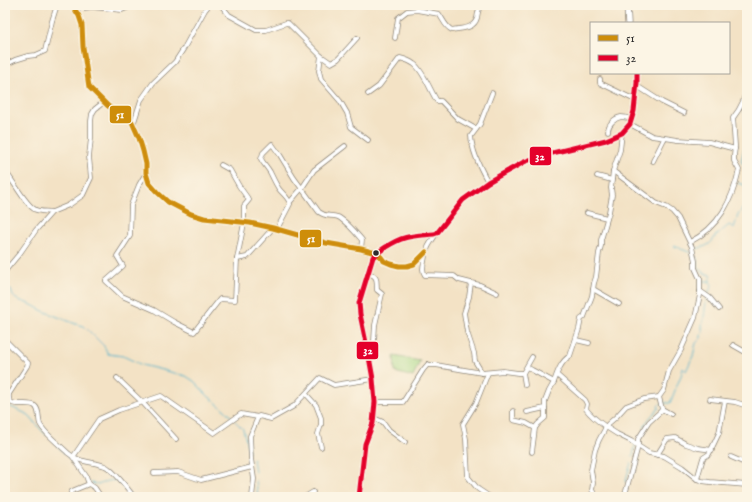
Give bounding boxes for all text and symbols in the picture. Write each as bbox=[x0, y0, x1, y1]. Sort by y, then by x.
legend bbox=[590, 22, 730, 74]
text: 51 bbox=[626, 31, 635, 46]
text: 32 bbox=[626, 51, 636, 66]
line badge: 51 bbox=[109, 105, 132, 124]
text: 51 bbox=[116, 108, 124, 122]
line badge: 32 bbox=[529, 146, 552, 166]
text: 32 bbox=[535, 150, 545, 164]
line badge: 51 bbox=[299, 229, 322, 248]
text: 51 bbox=[307, 232, 315, 246]
unlabelled marker bbox=[371, 248, 381, 258]
line badge: 32 bbox=[356, 341, 379, 360]
text: 32 bbox=[363, 344, 373, 358]

